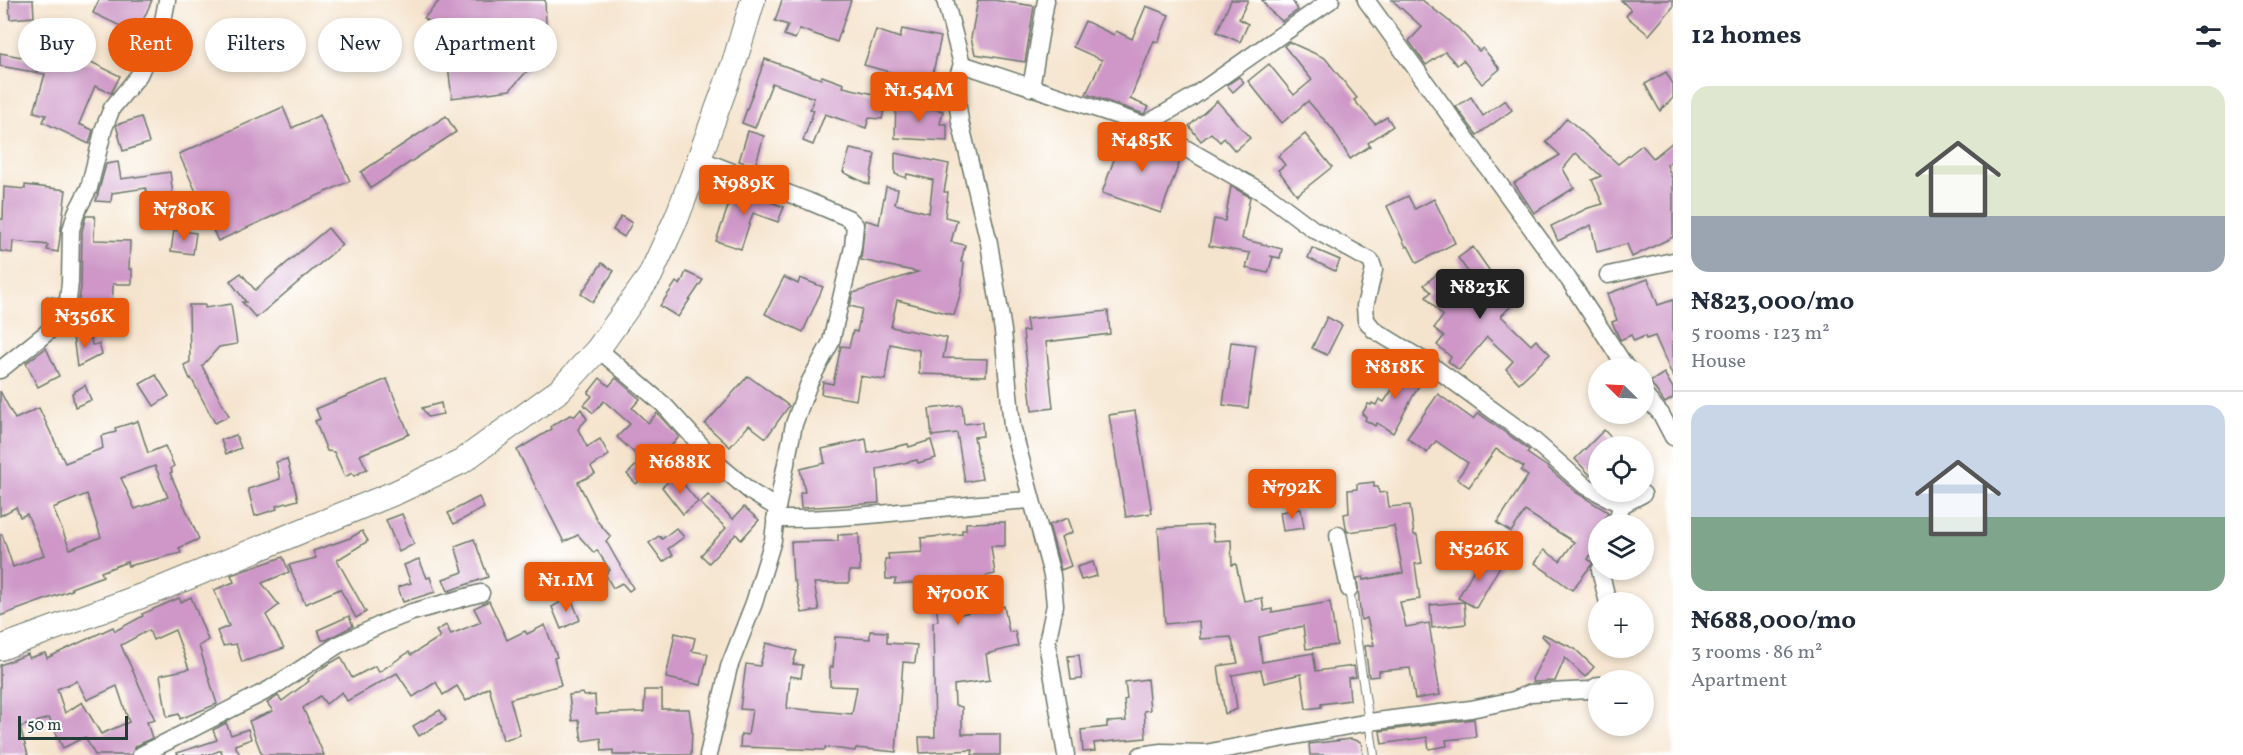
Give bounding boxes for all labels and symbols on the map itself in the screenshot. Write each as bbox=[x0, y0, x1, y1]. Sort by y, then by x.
pin: ₦1.54M bbox=[870, 72, 968, 123]
pin: ₦485K bbox=[1100, 122, 1184, 173]
pin: ₦989K bbox=[702, 165, 786, 216]
pin: ₦780K bbox=[142, 191, 226, 242]
pin: ₦823K bbox=[1438, 269, 1522, 320]
pin: ₦356K bbox=[43, 298, 127, 349]
pin: ₦818K bbox=[1353, 349, 1437, 400]
north arrow bbox=[1588, 358, 1654, 424]
pin: ₦688K bbox=[638, 444, 722, 495]
pin: ₦792K bbox=[1250, 469, 1334, 520]
pin: ₦526K bbox=[1437, 531, 1521, 582]
pin: ₦1.1M bbox=[524, 562, 608, 613]
pin: ₦700K bbox=[916, 575, 1000, 626]
scale bar bbox=[18, 713, 128, 740]

